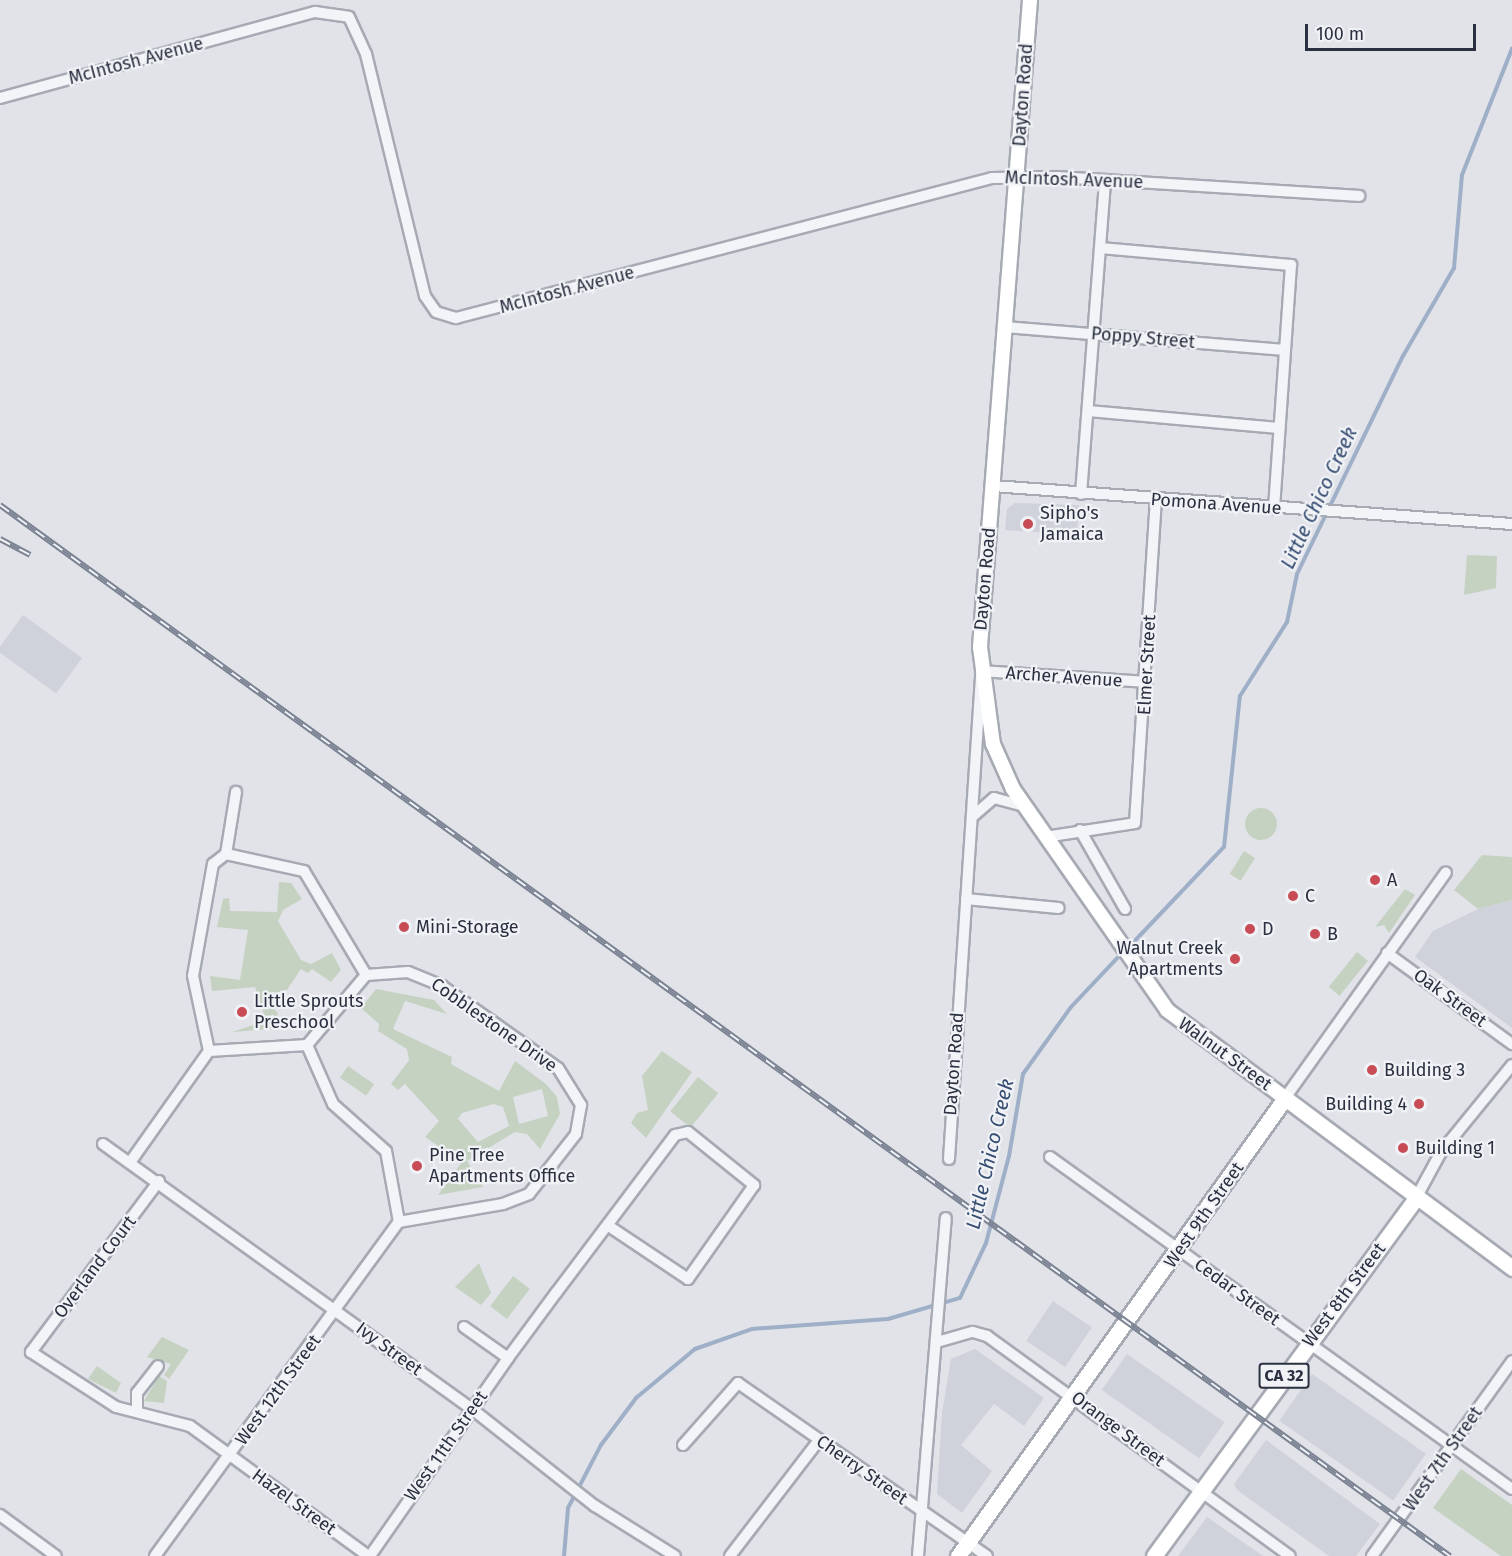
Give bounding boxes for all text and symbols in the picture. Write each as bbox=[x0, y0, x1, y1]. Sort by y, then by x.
scale bar bbox=[1308, 12, 1479, 50]
text: 100 m bbox=[1316, 23, 1364, 45]
street label: McIntosh Avenue bbox=[66, 33, 206, 89]
street label: Dayton Road bbox=[1009, 43, 1037, 147]
street label: McIntosh Avenue bbox=[1004, 167, 1144, 193]
street label: McIntosh Avenue bbox=[497, 262, 637, 318]
street label: Poppy Street bbox=[1090, 323, 1196, 353]
water label: Little Chico Creek bbox=[1276, 423, 1362, 573]
street label: Pomona Avenue bbox=[1150, 489, 1282, 519]
place label: Sipho's Jamaica bbox=[1040, 503, 1104, 546]
marker: Sipho's Jamaica bbox=[1021, 517, 1035, 531]
street label: Dayton Road bbox=[970, 527, 1000, 631]
street label: Elmer Street bbox=[1134, 614, 1160, 716]
street label: Archer Avenue bbox=[1005, 662, 1123, 692]
place label: A bbox=[1387, 869, 1397, 891]
marker: A bbox=[1368, 873, 1382, 887]
place label: C bbox=[1305, 885, 1315, 907]
marker: C bbox=[1286, 889, 1300, 903]
place label: Mini-Storage bbox=[416, 916, 519, 938]
place label: D bbox=[1262, 918, 1274, 940]
marker: Mini-Storage bbox=[397, 920, 411, 934]
marker: D bbox=[1243, 922, 1257, 936]
place label: B bbox=[1327, 923, 1338, 945]
marker: B bbox=[1308, 927, 1322, 941]
place label: Walnut Creek Apartments bbox=[1116, 938, 1223, 980]
marker: Walnut Creek Apartments bbox=[1228, 952, 1242, 966]
street label: Oak Street bbox=[1409, 964, 1491, 1032]
street label: Cobblestone Drive bbox=[427, 973, 561, 1077]
place label: Little Sprouts Preschool bbox=[254, 991, 363, 1034]
marker: Little Sprouts Preschool bbox=[235, 1005, 249, 1019]
street label: Dayton Road bbox=[940, 1012, 968, 1116]
street label: Walnut Street bbox=[1174, 1013, 1276, 1095]
place label: Building 3 bbox=[1384, 1059, 1465, 1081]
marker: Building 3 bbox=[1365, 1063, 1379, 1077]
water label: Little Chico Creek bbox=[961, 1076, 1019, 1232]
place label: Building 4 bbox=[1325, 1093, 1407, 1115]
marker: Building 4 bbox=[1412, 1097, 1426, 1111]
place label: Building 1 bbox=[1415, 1137, 1495, 1159]
marker: Building 1 bbox=[1396, 1141, 1410, 1155]
place label: Pine Tree Apartments Office bbox=[429, 1145, 575, 1188]
street label: West 9th Street bbox=[1160, 1158, 1248, 1272]
marker: Pine Tree Apartments Office bbox=[410, 1159, 424, 1173]
street label: Overland Court bbox=[49, 1211, 141, 1323]
street label: West 8th Street bbox=[1298, 1239, 1390, 1351]
street label: Cedar Street bbox=[1190, 1254, 1284, 1330]
street label: Ivy Street bbox=[352, 1318, 426, 1380]
street label: West 12th Street bbox=[231, 1330, 325, 1450]
road number: CA 32 bbox=[1258, 1363, 1310, 1389]
street label: West 11th Street bbox=[400, 1386, 492, 1506]
street label: Orange Street bbox=[1067, 1387, 1169, 1471]
street label: West 7th Street bbox=[1399, 1403, 1487, 1515]
street label: Cherry Street bbox=[812, 1431, 912, 1509]
street label: Hazel Street bbox=[248, 1464, 340, 1540]

